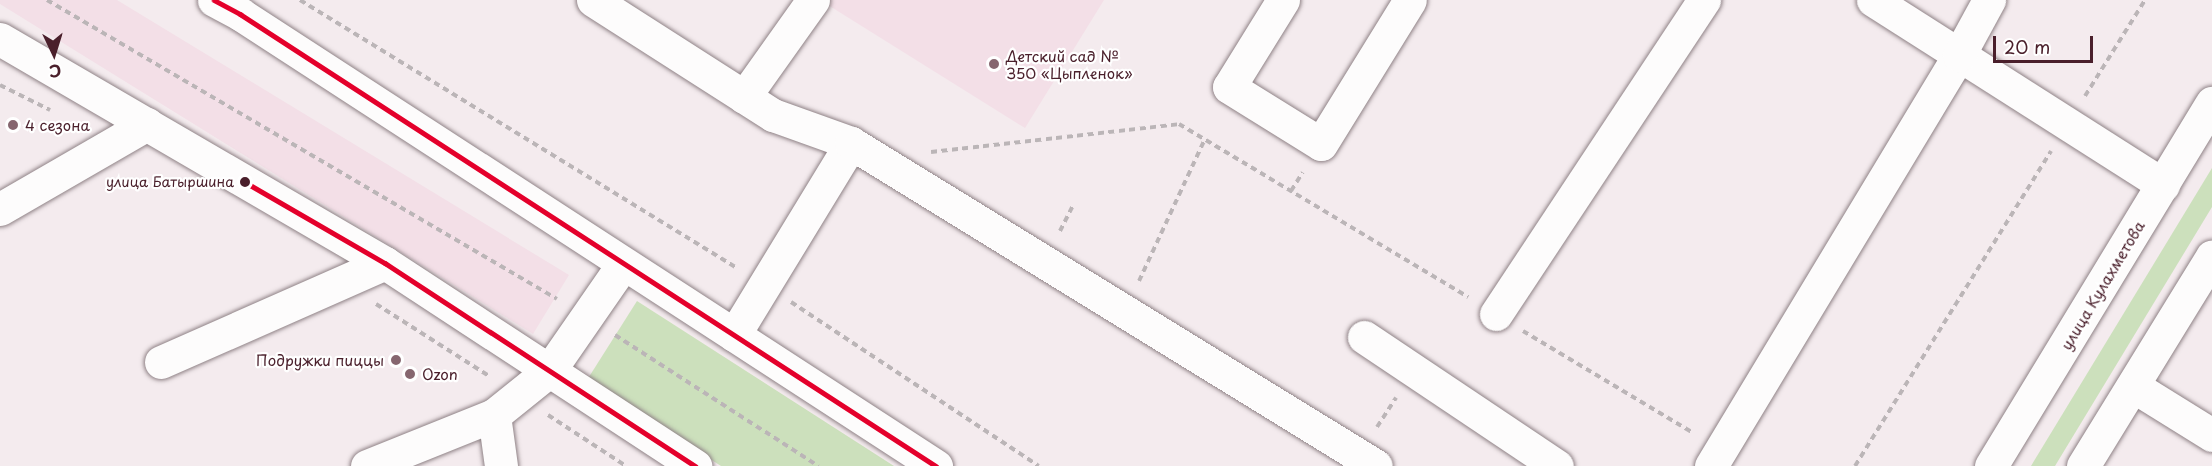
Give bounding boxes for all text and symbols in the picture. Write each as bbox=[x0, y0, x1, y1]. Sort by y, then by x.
north arrow bbox=[24, 24, 84, 84]
scale bar bbox=[1996, 24, 2096, 62]
text: 20 m bbox=[2004, 33, 2050, 60]
place label: Детский сад № 350 «Цыпленок» bbox=[1006, 46, 1133, 81]
marker: Детский сад № 350 «Цыпленок» bbox=[987, 57, 1001, 71]
text: С bbox=[48, 60, 62, 84]
place label: 4 сезона bbox=[25, 116, 90, 134]
marker: 4 сезона bbox=[6, 118, 20, 132]
place label: улица Батыршина bbox=[106, 174, 234, 190]
marker: улица Батыршина bbox=[239, 176, 251, 188]
street label: улица Кулахметова bbox=[2056, 217, 2148, 353]
place label: Подружки пиццы bbox=[254, 351, 384, 369]
marker: Подружки пиццы bbox=[389, 353, 403, 367]
place label: Ozon bbox=[422, 365, 458, 383]
marker: Ozon bbox=[403, 367, 417, 381]

